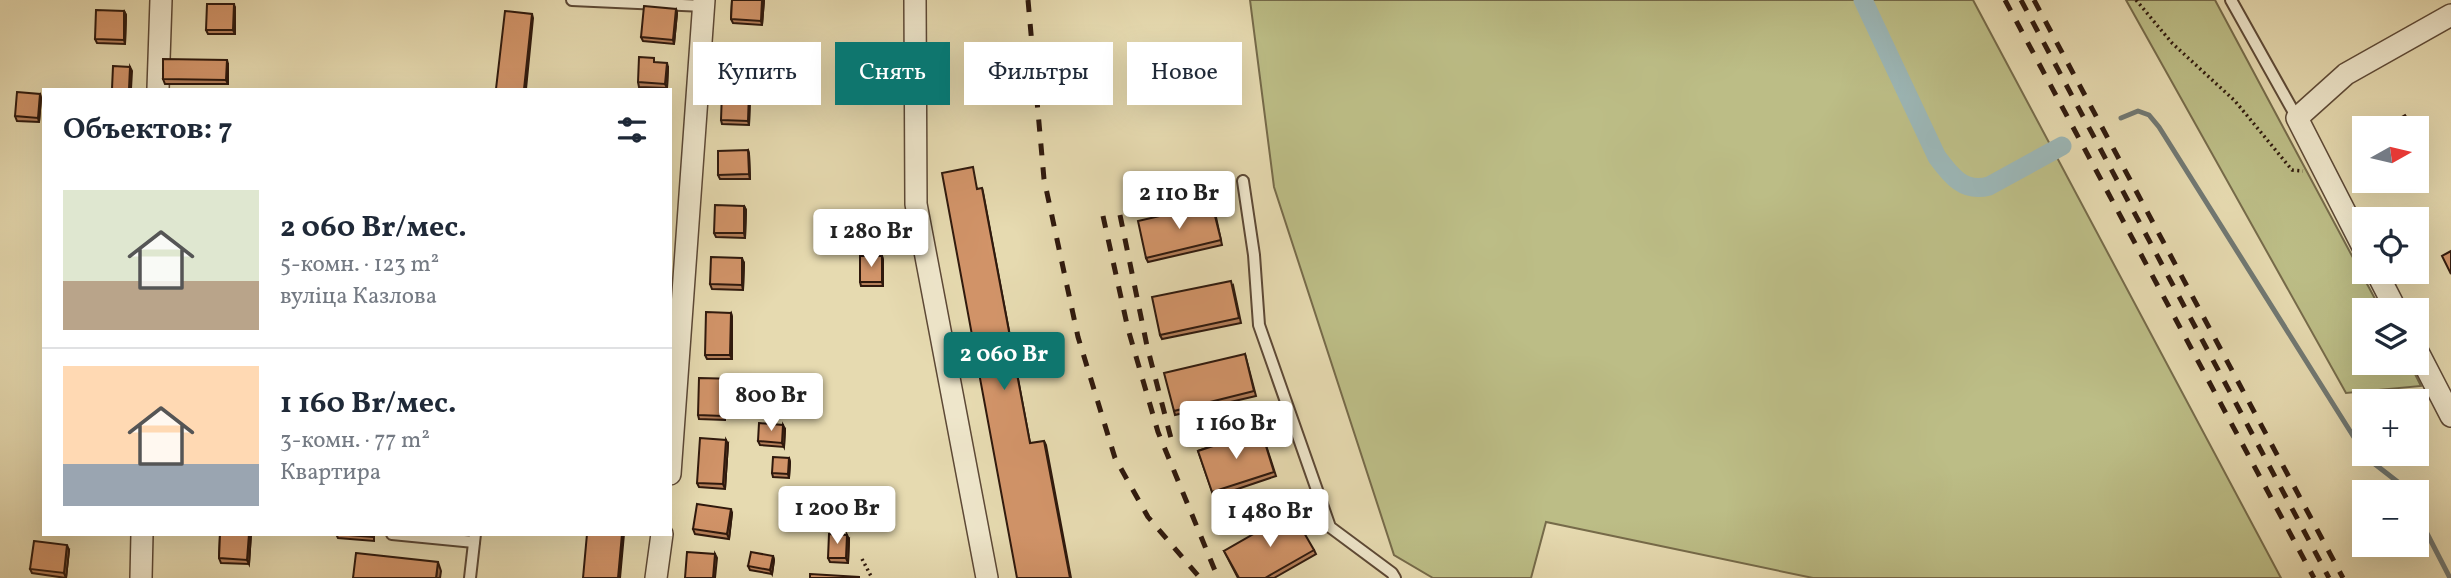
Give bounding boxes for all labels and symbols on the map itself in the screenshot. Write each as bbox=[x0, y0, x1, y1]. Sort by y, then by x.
north arrow bbox=[2352, 116, 2429, 192]
pin: 2 110 Br bbox=[1107, 172, 1251, 231]
pin: 1 280 Br bbox=[799, 210, 943, 269]
pin: 2 060 Br bbox=[932, 332, 1076, 392]
pin: 800 Br bbox=[714, 374, 828, 433]
pin: 1 160 Br bbox=[1164, 402, 1308, 461]
pin: 1 200 Br bbox=[765, 486, 909, 546]
pin: 1 480 Br bbox=[1198, 490, 1342, 549]

